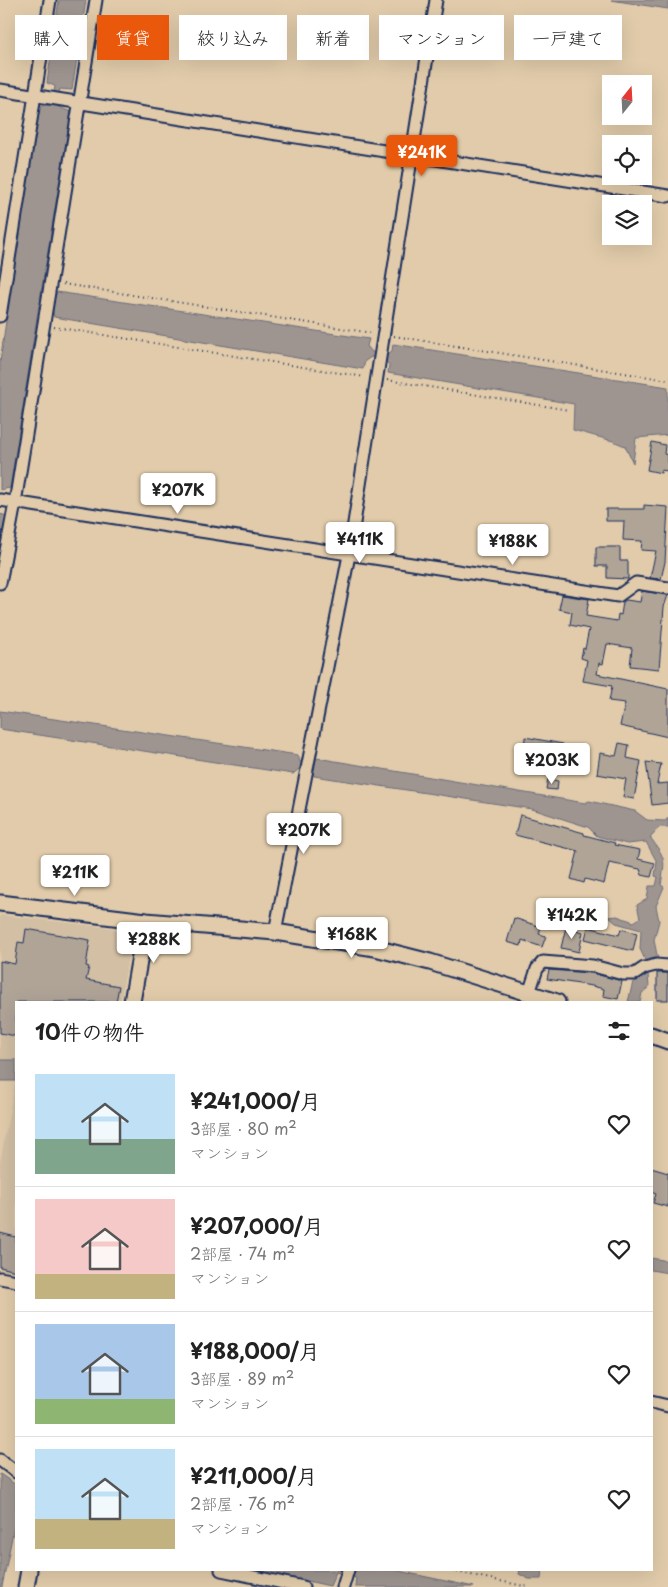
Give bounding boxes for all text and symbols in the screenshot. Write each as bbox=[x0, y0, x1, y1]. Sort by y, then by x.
chip: 購入 bbox=[15, 15, 87, 60]
chip: 賃貸 bbox=[97, 15, 169, 60]
chip: 絞り込み bbox=[179, 15, 287, 60]
chip: 新着 bbox=[297, 15, 369, 60]
chip: マンション bbox=[379, 15, 504, 60]
chip: 一戸建て bbox=[514, 15, 622, 60]
north arrow bbox=[602, 75, 652, 125]
map controls bbox=[602, 75, 652, 245]
pin: ¥241K bbox=[387, 134, 457, 177]
button: locate bbox=[602, 135, 652, 185]
text: ¥241K bbox=[397, 139, 447, 163]
button: layers bbox=[602, 195, 652, 245]
pin: ¥207K bbox=[143, 472, 213, 515]
text: ¥207K bbox=[152, 477, 205, 501]
pin: ¥411K bbox=[325, 522, 395, 564]
pin: ¥188K bbox=[478, 524, 548, 566]
text: ¥411K bbox=[337, 526, 383, 550]
text: ¥188K bbox=[489, 528, 538, 552]
pin: ¥203K bbox=[517, 742, 587, 785]
text: ¥203K bbox=[525, 747, 579, 771]
pin: ¥207K bbox=[269, 812, 339, 855]
text: ¥207K bbox=[278, 817, 331, 841]
pin: ¥211K bbox=[40, 854, 110, 897]
text: ¥211K bbox=[52, 859, 98, 883]
pin: ¥142K bbox=[537, 898, 607, 940]
text: ¥142K bbox=[547, 902, 597, 926]
pin: ¥168K bbox=[317, 916, 387, 959]
text: ¥168K bbox=[327, 921, 377, 945]
pin: ¥288K bbox=[119, 922, 189, 964]
text: ¥288K bbox=[128, 926, 180, 950]
text: 10件の物件 bbox=[35, 1015, 145, 1047]
icon: filters bbox=[605, 1017, 633, 1045]
text: ¥241,000/月 bbox=[190, 1084, 321, 1116]
icon: home bbox=[75, 1094, 135, 1154]
icon: heart bbox=[605, 1110, 633, 1138]
text: 3部屋 · 80 m² bbox=[190, 1116, 297, 1140]
text: マンション bbox=[190, 1140, 269, 1164]
text: ¥207,000/月 bbox=[190, 1209, 324, 1241]
icon: home bbox=[75, 1219, 135, 1279]
icon: heart bbox=[605, 1235, 633, 1263]
text: 2部屋 · 74 m² bbox=[190, 1241, 295, 1265]
text: マンション bbox=[190, 1265, 269, 1289]
text: ¥188,000/月 bbox=[190, 1334, 320, 1366]
icon: home bbox=[75, 1344, 135, 1404]
icon: heart bbox=[605, 1360, 633, 1388]
text: 3部屋 · 89 m² bbox=[190, 1366, 294, 1390]
text: マンション bbox=[190, 1390, 269, 1414]
text: ¥211,000/月 bbox=[190, 1459, 317, 1491]
icon: home bbox=[75, 1469, 135, 1529]
icon: heart bbox=[605, 1485, 633, 1513]
text: 2部屋 · 76 m² bbox=[190, 1491, 295, 1515]
text: マンション bbox=[190, 1515, 269, 1539]

